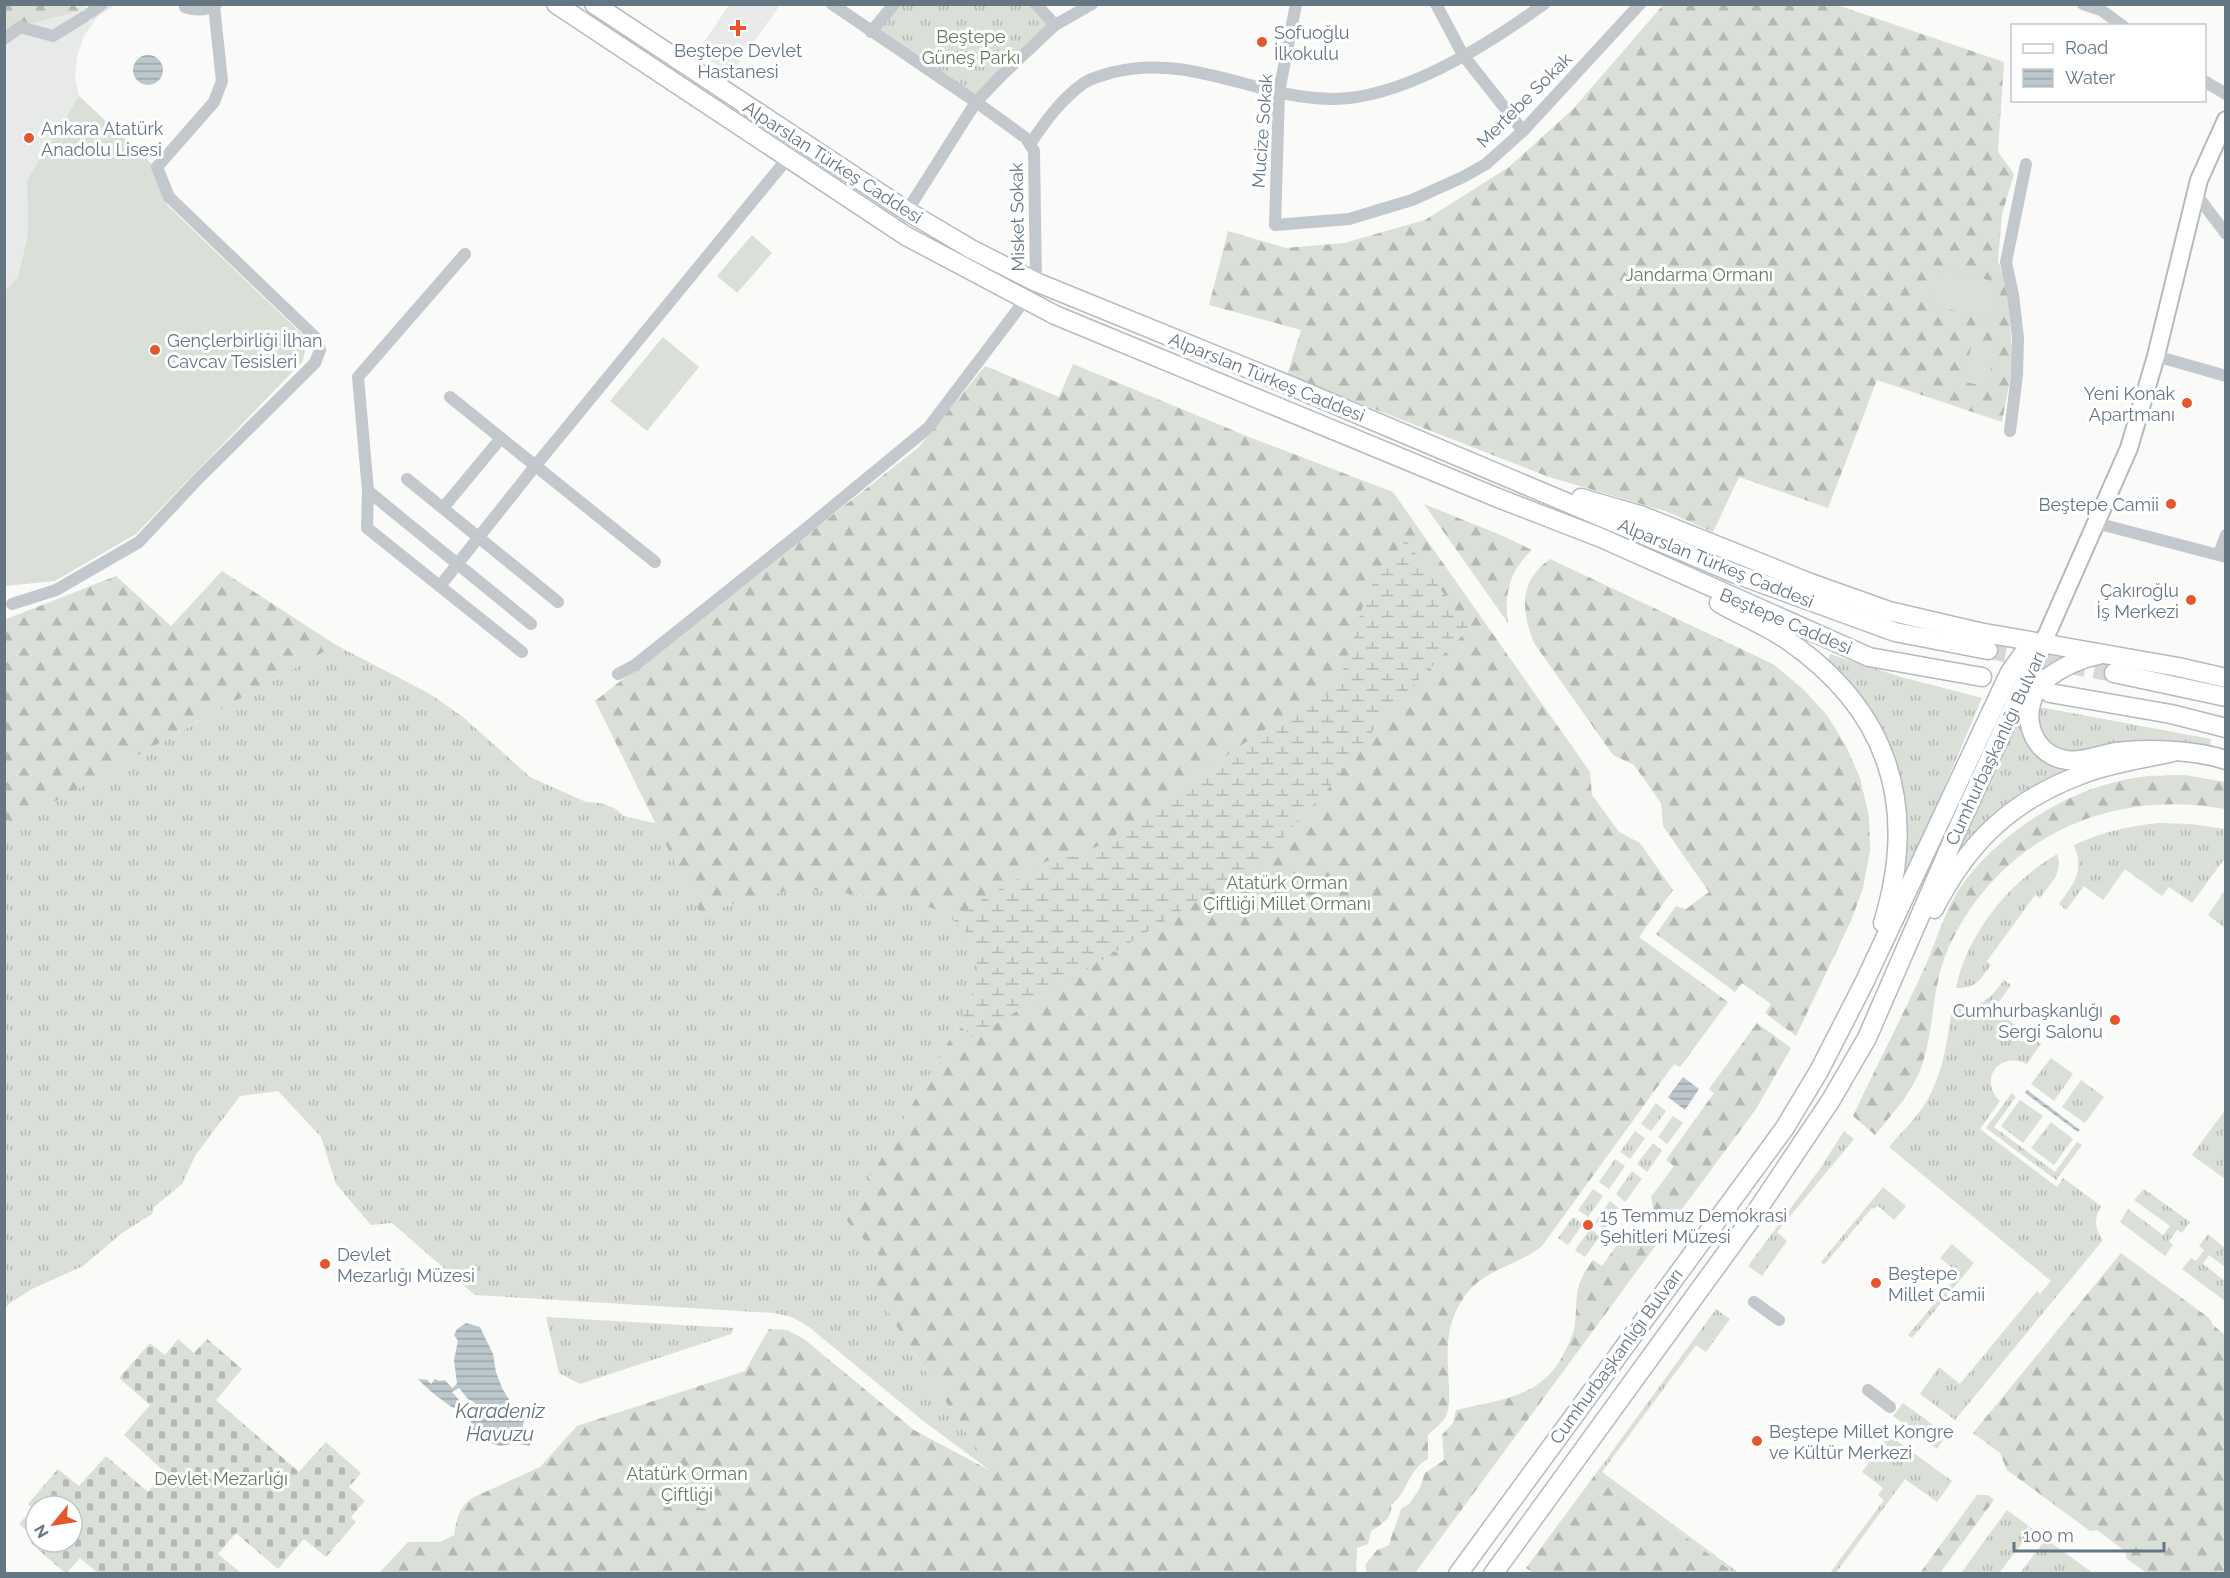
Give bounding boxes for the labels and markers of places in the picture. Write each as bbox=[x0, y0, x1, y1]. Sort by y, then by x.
marker: Beştepe Devlet Hastanesi bbox=[729, 19, 747, 37]
place label: Sofuoğlu İlkokulu bbox=[1274, 22, 1350, 64]
marker: Sofuoğlu İlkokulu bbox=[1255, 35, 1269, 49]
place label: Beştepe Devlet Hastanesi bbox=[674, 40, 802, 82]
place label: Ankara Atatürk Anadolu Lisesi bbox=[41, 118, 164, 160]
marker: Ankara Atatürk Anadolu Lisesi bbox=[22, 131, 36, 145]
place label: Gençlerbirliği İlhan Cavcav Tesisleri bbox=[167, 330, 323, 372]
marker: Gençlerbirliği İlhan Cavcav Tesisleri bbox=[148, 343, 162, 357]
place label: Yeni Konak Apartmanı bbox=[2084, 383, 2175, 425]
marker: Yeni Konak Apartmanı bbox=[2180, 396, 2194, 410]
place label: Beştepe Camii bbox=[2039, 494, 2159, 515]
marker: Beştepe Camii bbox=[2164, 497, 2178, 511]
place label: Çakıroğlu İş Merkezi bbox=[2097, 580, 2179, 622]
marker: Çakıroğlu İş Merkezi bbox=[2184, 593, 2198, 607]
place label: Cumhurbaşkanlığı Sergi Salonu bbox=[1953, 1000, 2103, 1042]
marker: Cumhurbaşkanlığı Sergi Salonu bbox=[2108, 1013, 2122, 1027]
place label: 15 Temmuz Demokrasi Şehitleri Müzesi bbox=[1600, 1205, 1787, 1247]
marker: 15 Temmuz Demokrasi Şehitleri Müzesi bbox=[1581, 1218, 1595, 1232]
place label: Devlet Mezarlığı Müzesi bbox=[337, 1244, 475, 1286]
marker: Devlet Mezarlığı Müzesi bbox=[318, 1257, 332, 1271]
place label: Beştepe Millet Camii bbox=[1888, 1263, 1985, 1305]
marker: Beştepe Millet Camii bbox=[1869, 1276, 1883, 1290]
place label: Beştepe Millet Kongre ve Kültür Merkezi bbox=[1769, 1421, 1954, 1463]
marker: Beştepe Millet Kongre ve Kültür Merkezi bbox=[1750, 1434, 1764, 1448]

